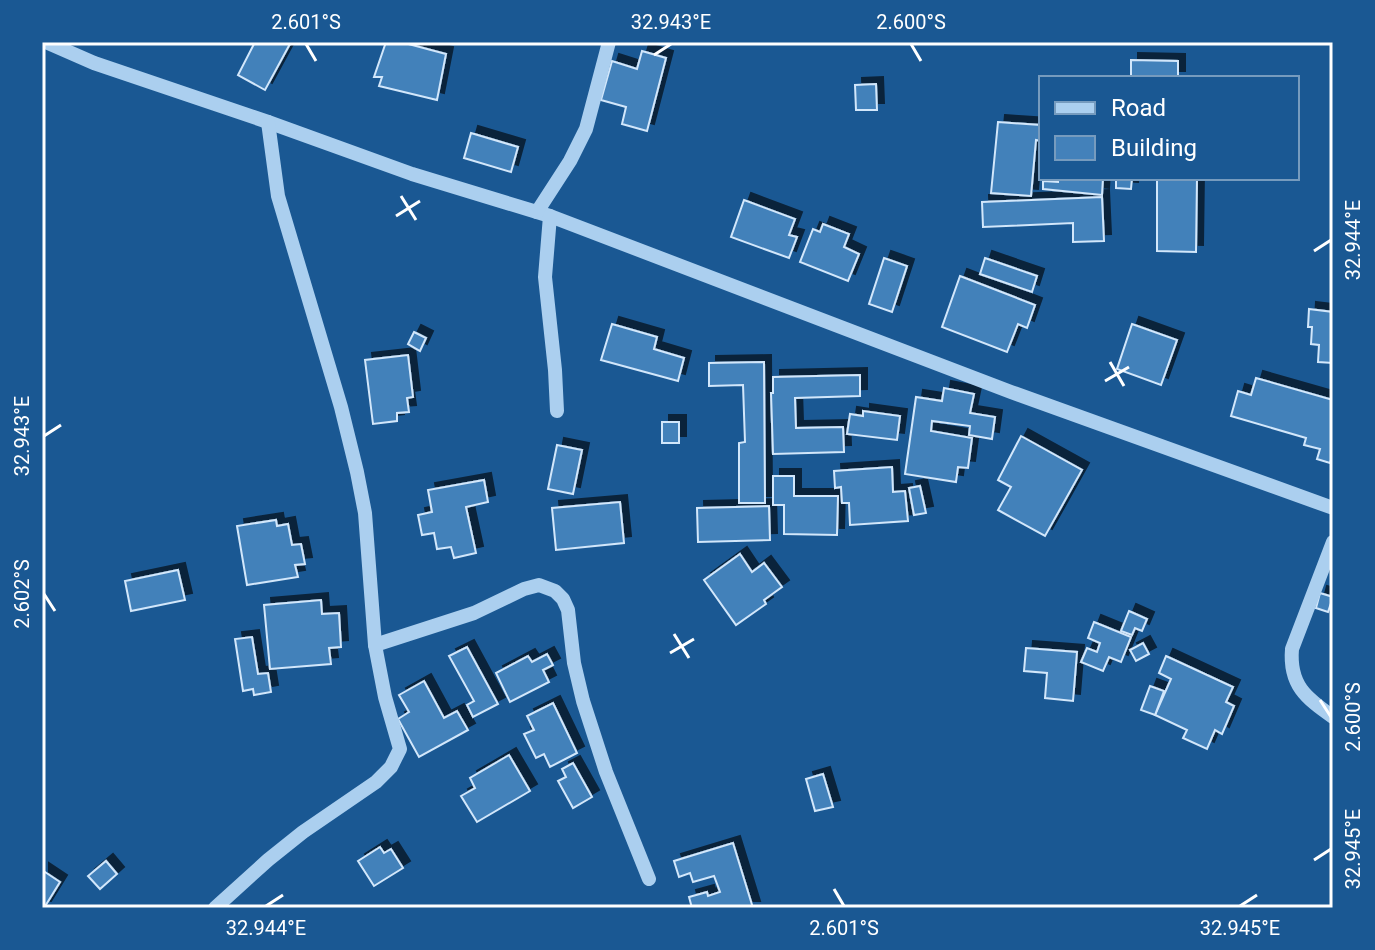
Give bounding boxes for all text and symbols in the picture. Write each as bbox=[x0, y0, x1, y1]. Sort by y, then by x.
text: 2.601°S bbox=[271, 10, 341, 34]
text: 32.943°E bbox=[631, 10, 711, 34]
text: 2.600°S bbox=[876, 10, 946, 34]
legend bbox=[1039, 76, 1299, 180]
text: Road bbox=[1111, 94, 1166, 122]
text: Building bbox=[1111, 134, 1197, 162]
text: 32.944°E bbox=[1341, 200, 1365, 280]
text: 32.943°E bbox=[10, 396, 34, 476]
text: 2.602°S bbox=[10, 559, 34, 629]
text: 2.600°S bbox=[1341, 682, 1365, 752]
text: 32.945°E bbox=[1341, 809, 1365, 889]
text: 32.944°E bbox=[226, 916, 306, 940]
text: 2.601°S bbox=[809, 916, 879, 940]
text: 32.945°E bbox=[1200, 916, 1280, 940]

